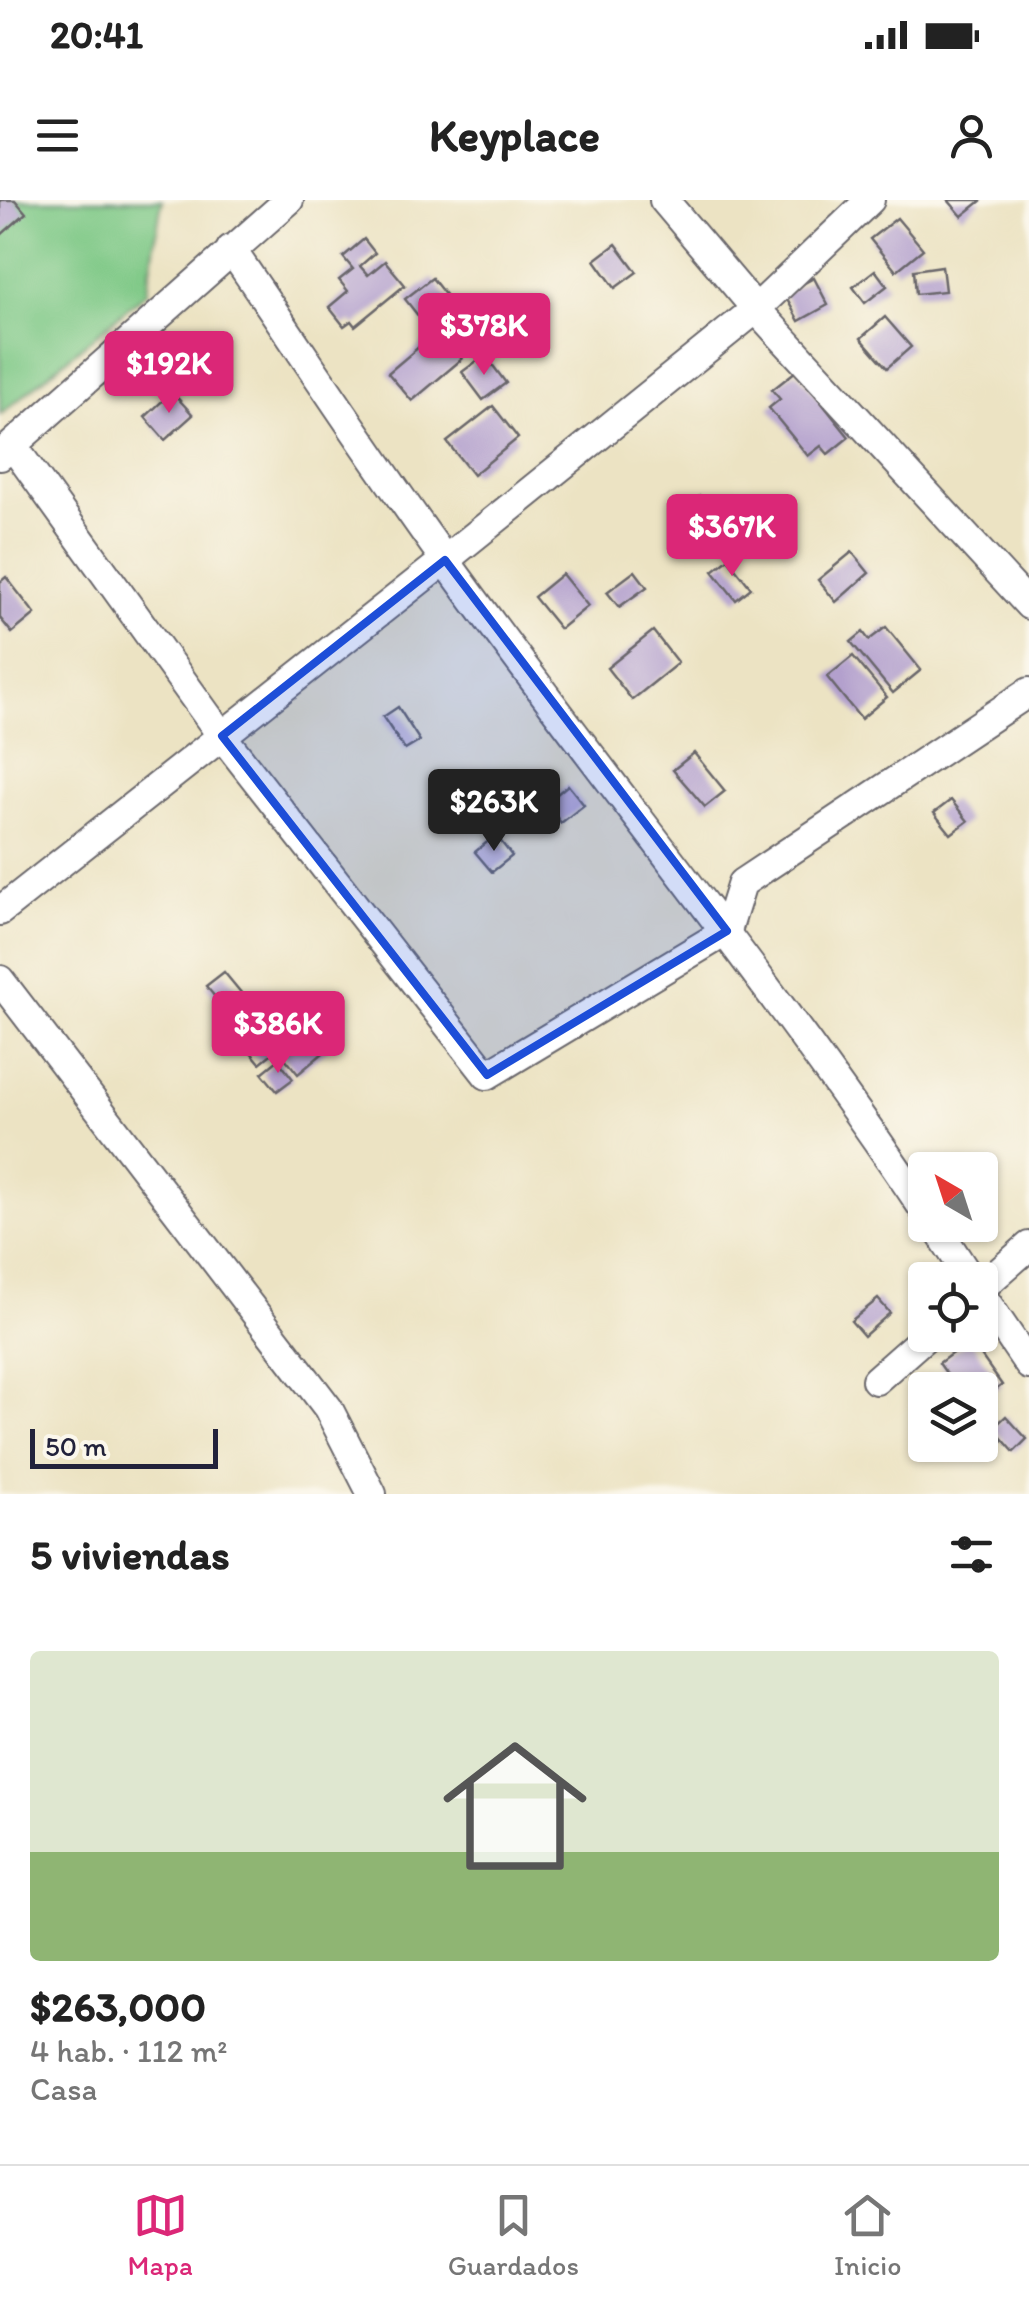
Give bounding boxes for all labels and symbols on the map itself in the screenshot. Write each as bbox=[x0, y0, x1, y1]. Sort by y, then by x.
pin: $378K bbox=[414, 293, 554, 378]
pin: $192K bbox=[99, 331, 239, 416]
pin: $367K bbox=[662, 494, 802, 579]
pin: $263K bbox=[424, 769, 564, 854]
pin: $386K bbox=[208, 991, 348, 1076]
north arrow bbox=[908, 1152, 998, 1242]
scale bar bbox=[30, 1424, 218, 1468]

